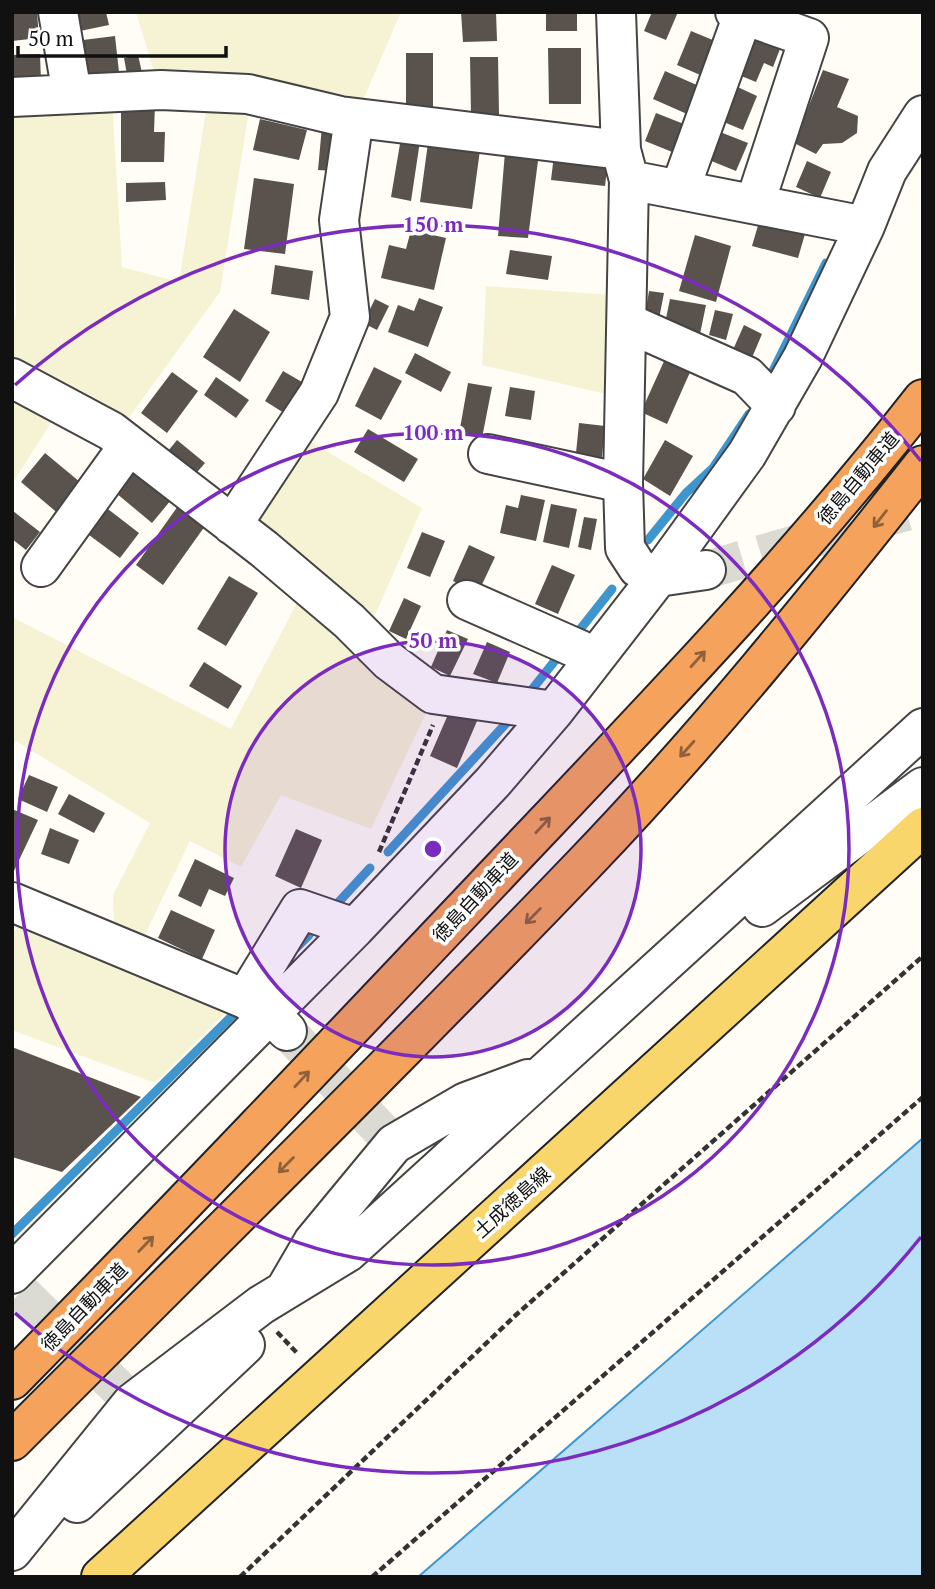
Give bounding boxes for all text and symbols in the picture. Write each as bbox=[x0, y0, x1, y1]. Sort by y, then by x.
scale bar bbox=[18, 14, 226, 58]
text: 50 m bbox=[28, 24, 74, 52]
text: 150 m bbox=[403, 210, 464, 238]
text: 100 m bbox=[403, 418, 464, 446]
street label: 徳島自動車道 bbox=[811, 426, 904, 529]
one-way arrow bbox=[873, 509, 888, 527]
text: 50 m bbox=[409, 626, 458, 654]
one-way arrow bbox=[690, 651, 707, 668]
one-way arrow bbox=[679, 740, 695, 758]
one-way arrow bbox=[535, 817, 552, 834]
centre of rings bbox=[421, 837, 445, 861]
street label: 徳島自動車道 bbox=[427, 846, 523, 947]
one-way arrow bbox=[524, 907, 541, 924]
one-way arrow bbox=[294, 1071, 311, 1088]
one-way arrow bbox=[278, 1156, 295, 1173]
street label: 土成徳島線 bbox=[468, 1161, 555, 1243]
one-way arrow bbox=[137, 1236, 154, 1253]
street label: 徳島自動車道 bbox=[35, 1257, 132, 1356]

